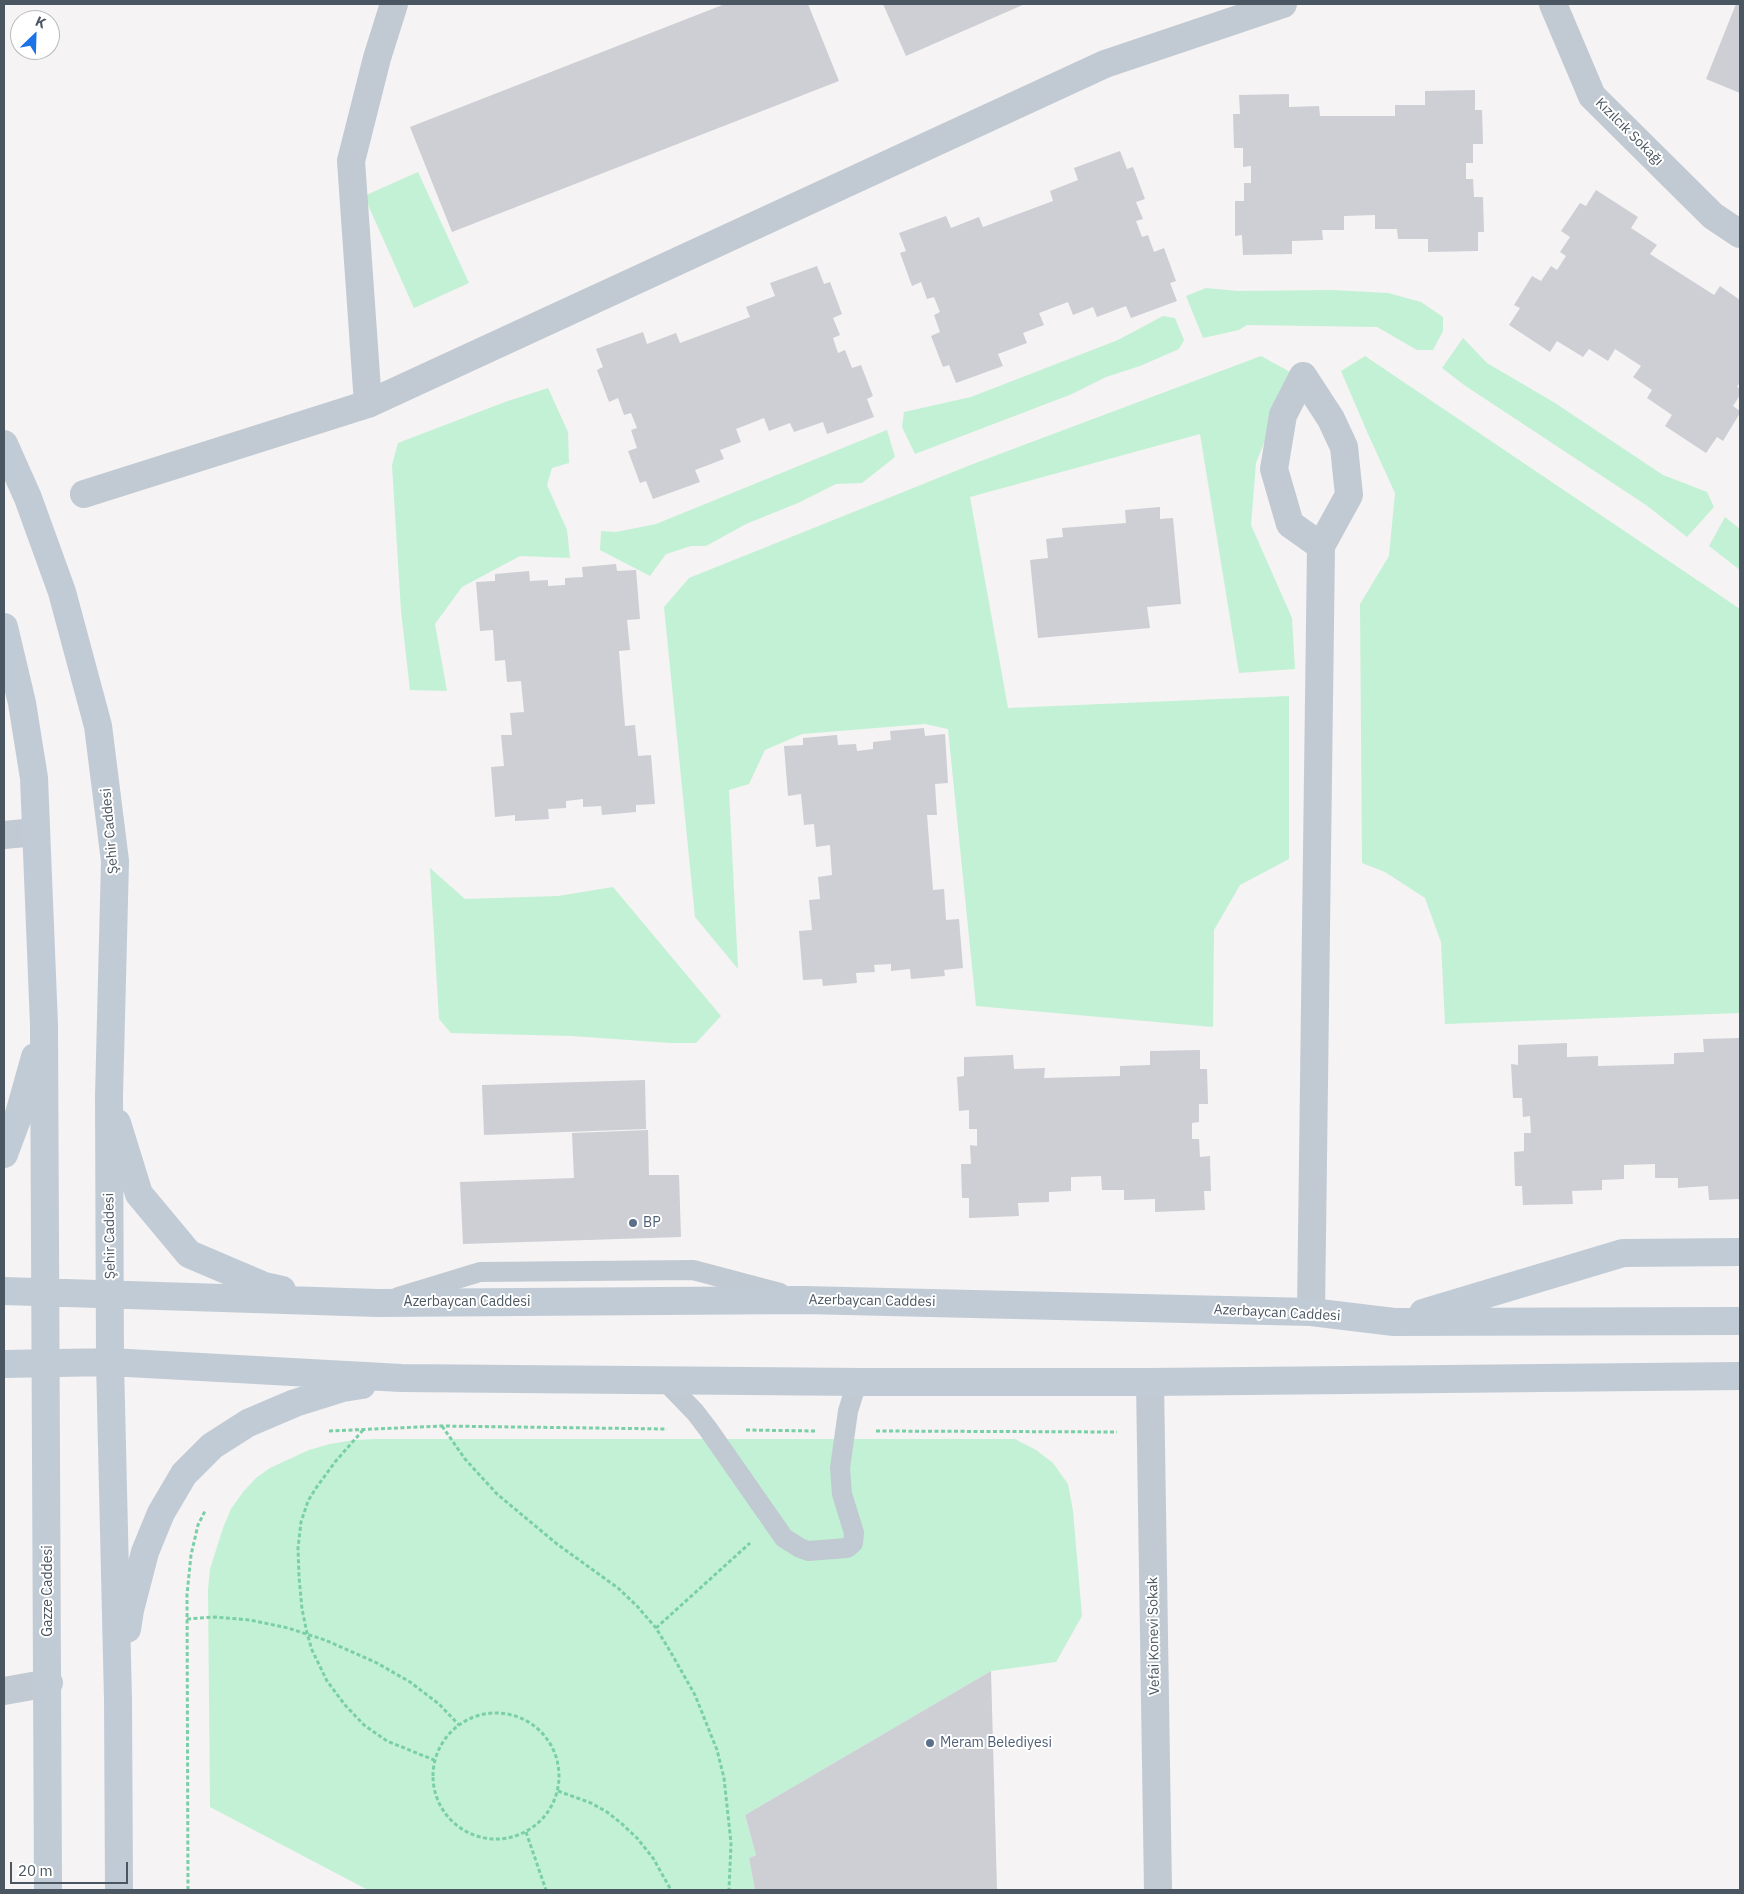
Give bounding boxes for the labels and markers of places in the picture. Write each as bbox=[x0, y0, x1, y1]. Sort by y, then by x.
place label: BP bbox=[643, 1215, 661, 1231]
marker: BP bbox=[627, 1217, 639, 1229]
place label: Meram Belediyesi bbox=[940, 1735, 1052, 1751]
marker: Meram Belediyesi bbox=[924, 1737, 936, 1749]

